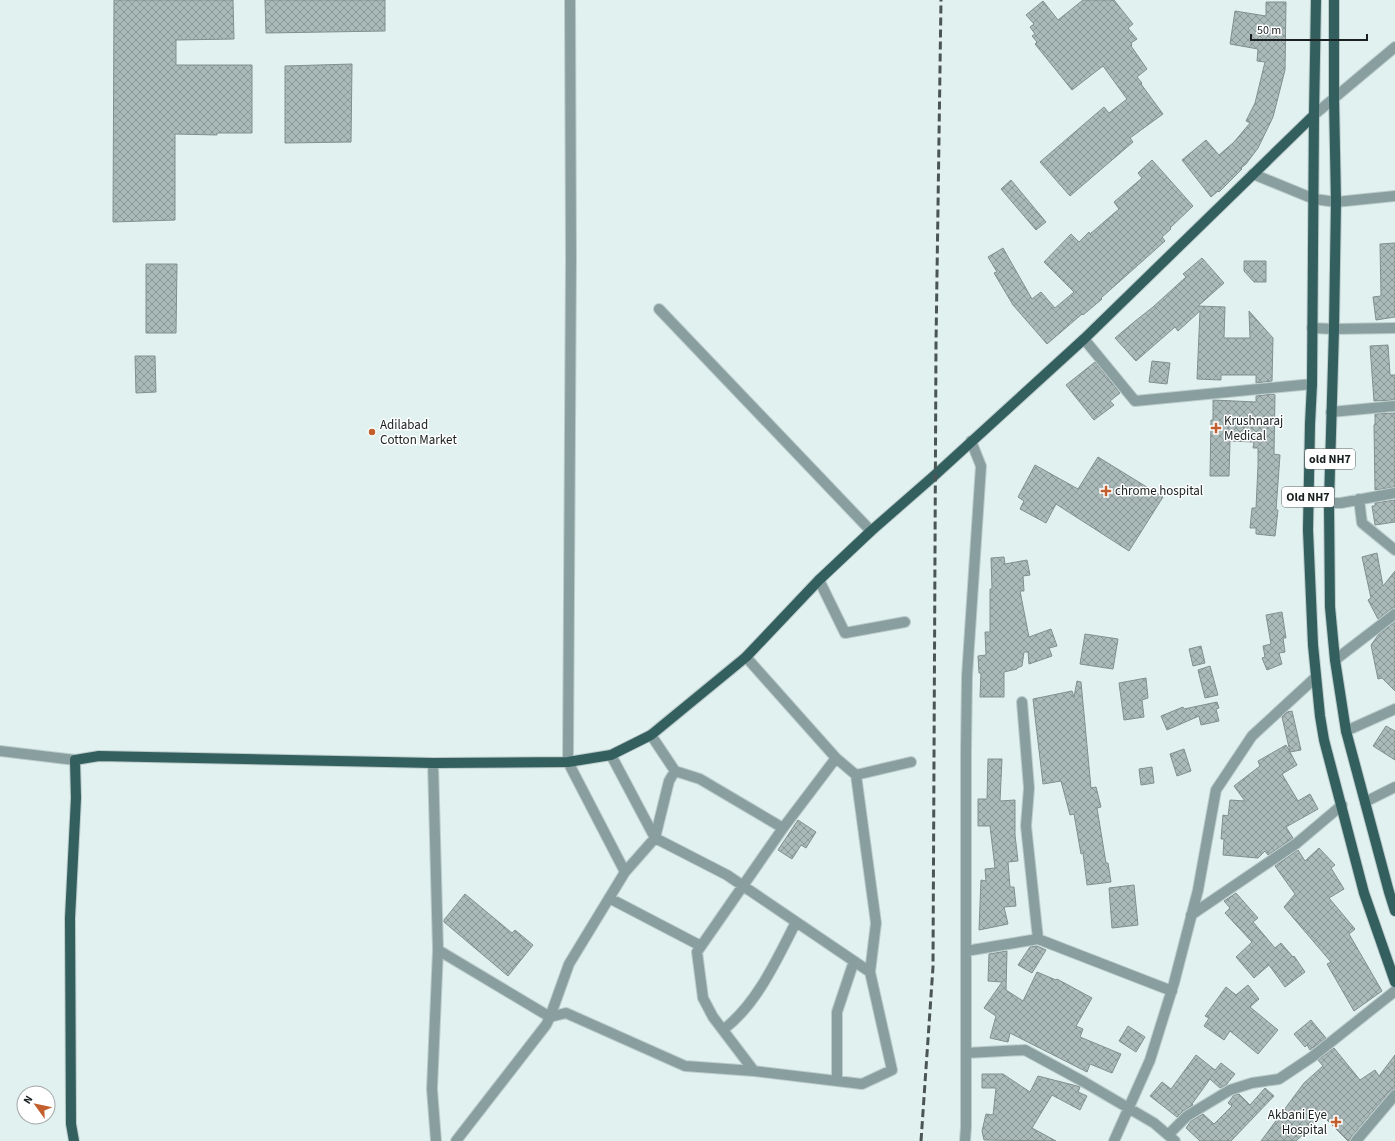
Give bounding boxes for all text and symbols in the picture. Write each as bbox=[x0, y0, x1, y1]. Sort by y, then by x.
scale bar bbox=[1251, 16, 1367, 42]
text: 50 m bbox=[1257, 22, 1281, 39]
place label: Krushnaraj Medical bbox=[1224, 412, 1283, 445]
place label: Adilabad Cotton Market bbox=[380, 416, 457, 449]
marker: Krushnaraj Medical bbox=[1211, 423, 1221, 433]
marker: Adilabad Cotton Market bbox=[367, 427, 377, 437]
road number: old NH7 bbox=[1305, 449, 1355, 469]
place label: chrome hospital bbox=[1115, 482, 1203, 500]
marker: chrome hospital bbox=[1100, 485, 1112, 497]
road number: Old NH7 bbox=[1282, 487, 1334, 507]
north arrow bbox=[16, 1085, 56, 1125]
text: N bbox=[20, 1093, 36, 1107]
place label: Akbani Eye Hospital bbox=[1268, 1106, 1327, 1139]
marker: Akbani Eye Hospital bbox=[1330, 1116, 1342, 1128]

